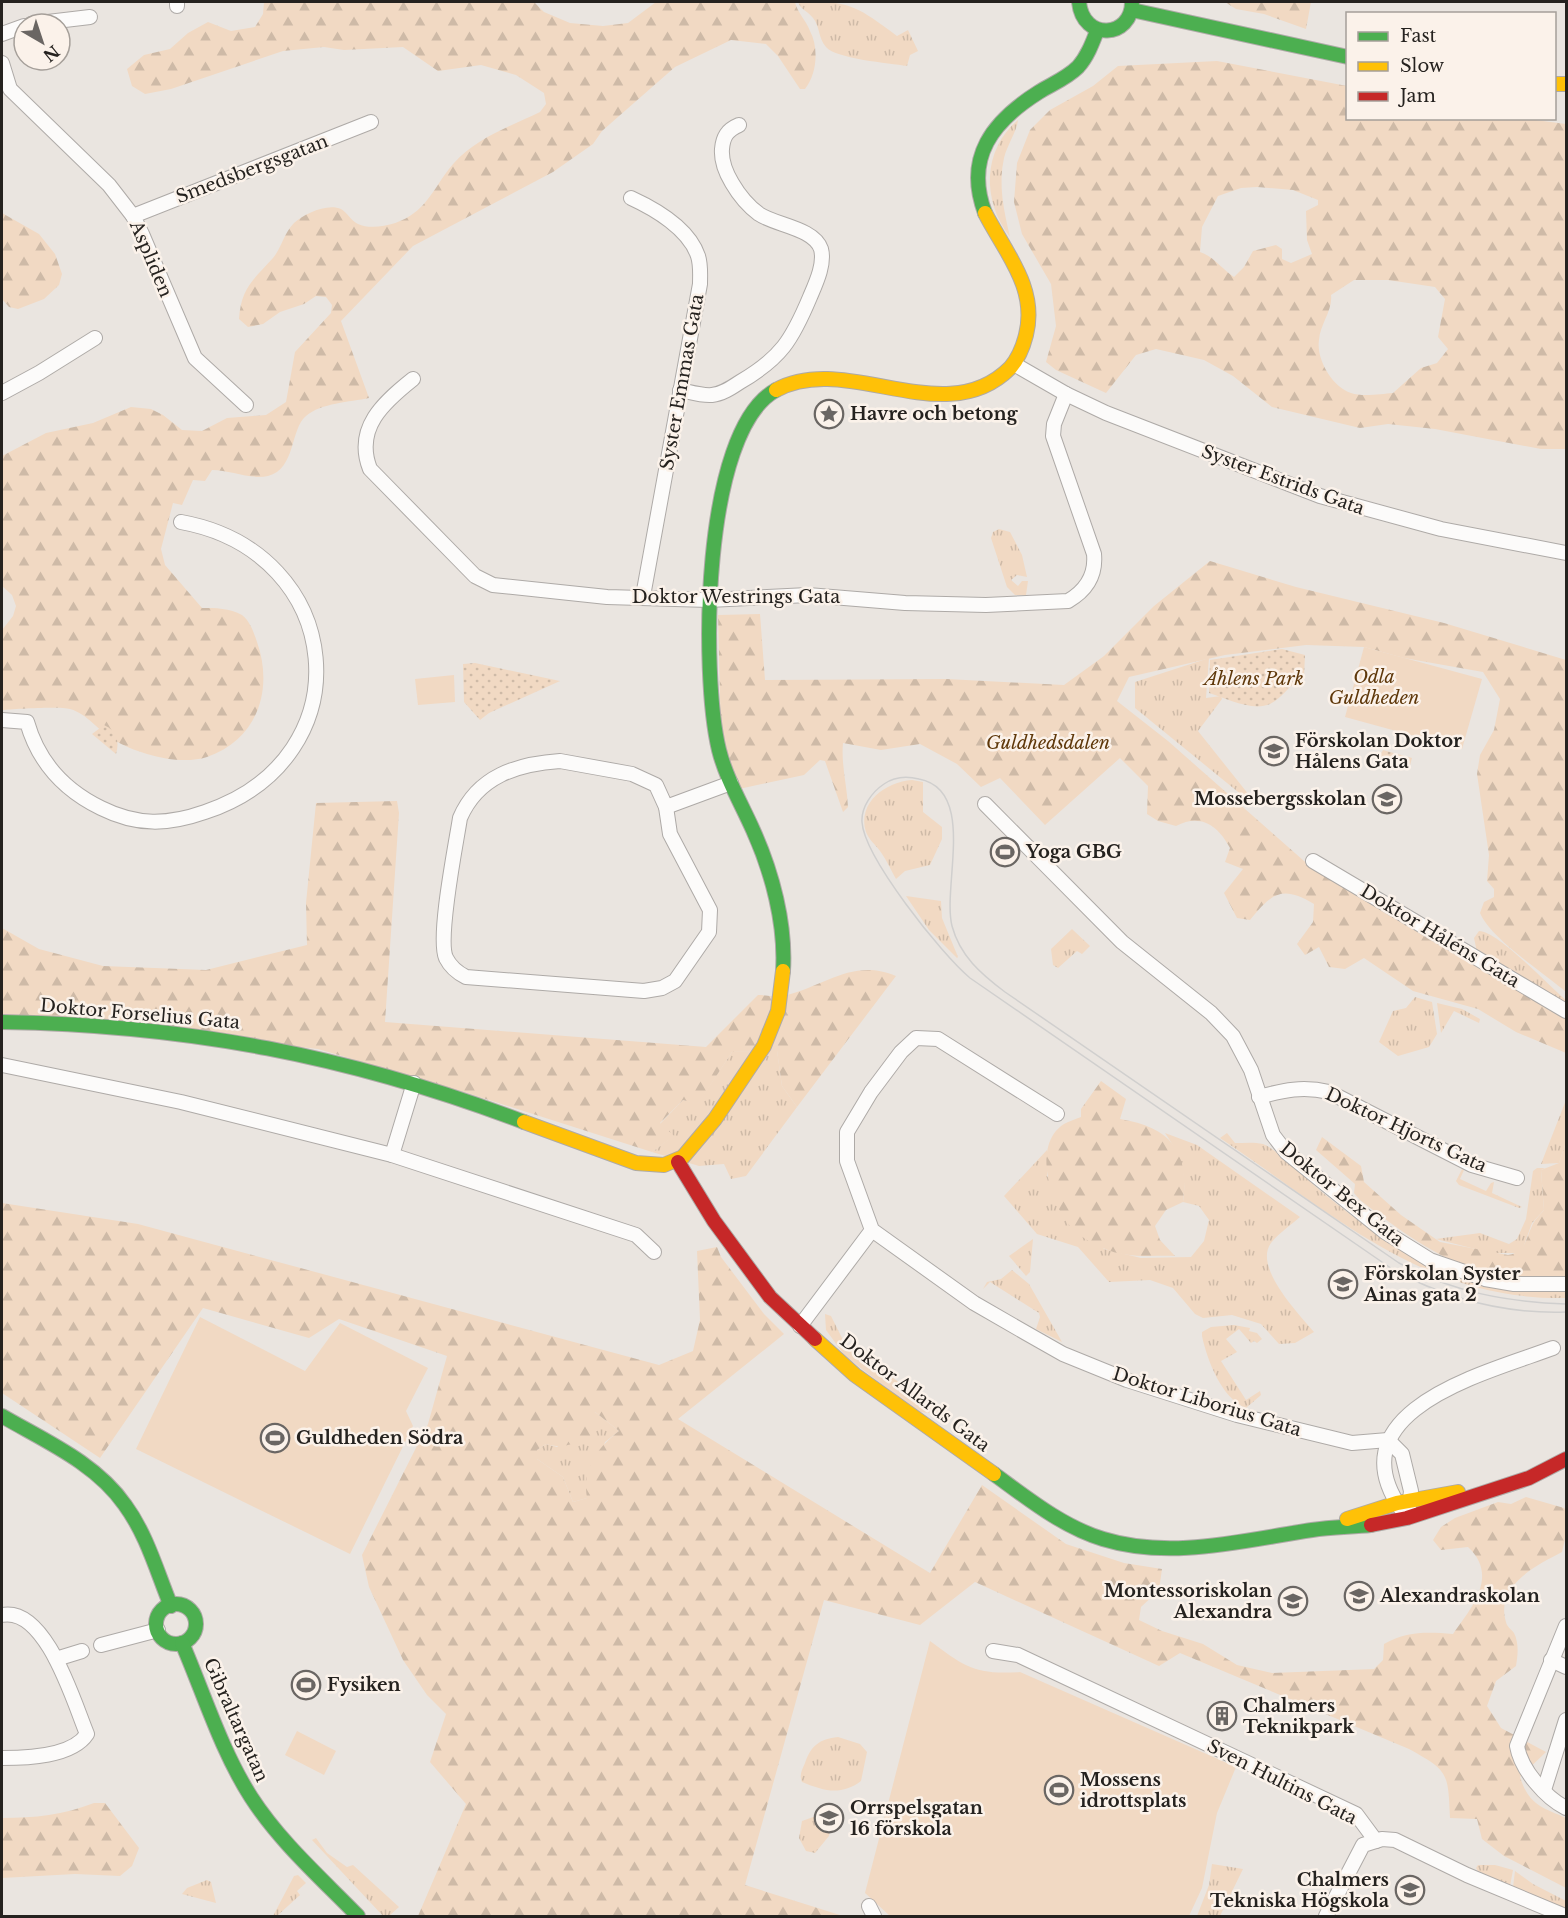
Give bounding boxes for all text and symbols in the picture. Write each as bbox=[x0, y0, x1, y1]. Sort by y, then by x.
north arrow bbox=[12, 12, 72, 72]
legend bbox=[1346, 12, 1556, 120]
text: Fast bbox=[1400, 25, 1437, 47]
text: N bbox=[39, 41, 64, 66]
text: Slow bbox=[1400, 55, 1445, 77]
text: Jam bbox=[1398, 85, 1436, 107]
street label: Smedsbergsgatan bbox=[173, 130, 331, 208]
street label: Aspliden bbox=[125, 216, 177, 301]
street label: Syster Emmas Gata bbox=[656, 292, 708, 472]
place icon: Havre och betong bbox=[813, 398, 845, 430]
place label: Havre och betong bbox=[850, 403, 1018, 425]
street label: Syster Estrids Gata bbox=[1199, 440, 1367, 520]
street label: Doktor Westrings Gata bbox=[632, 586, 840, 608]
park label: Odla Guldheden bbox=[1329, 666, 1419, 709]
park label: Åhlens Park bbox=[1202, 667, 1304, 690]
place label: Förskolan Doktor Hålens Gata bbox=[1295, 730, 1462, 773]
park label: Guldhedsdalen bbox=[986, 732, 1110, 754]
school or university icon: Förskolan Doktor Hålens Gata bbox=[1258, 735, 1290, 767]
school or university icon: Mossebergsskolan bbox=[1371, 783, 1403, 815]
place label: Mossebergsskolan bbox=[1194, 788, 1366, 810]
sports icon: Yoga GBG bbox=[989, 836, 1021, 868]
place label: Yoga GBG bbox=[1025, 841, 1122, 863]
street label: Doktor Håléns Gata bbox=[1357, 880, 1523, 992]
street label: Doktor Forselius Gata bbox=[39, 994, 241, 1034]
street label: Doktor Hjorts Gata bbox=[1322, 1083, 1490, 1177]
street label: Doktor Bex Gata bbox=[1276, 1137, 1408, 1251]
place label: Förskolan Syster Ainas gata 2 bbox=[1363, 1263, 1521, 1306]
school or university icon: Förskolan Syster Ainas gata 2 bbox=[1327, 1268, 1359, 1300]
street label: Doktor Allards Gata bbox=[836, 1330, 994, 1457]
street label: Doktor Liborius Gata bbox=[1110, 1363, 1304, 1441]
sports icon: Guldheden Södra bbox=[259, 1422, 291, 1454]
place label: Guldheden Södra bbox=[296, 1427, 464, 1449]
place label: Montessoriskolan Alexandra bbox=[1104, 1580, 1273, 1623]
school or university icon: Alexandraskolan bbox=[1343, 1580, 1375, 1612]
school or university icon: Montessoriskolan Alexandra bbox=[1277, 1585, 1309, 1617]
place label: Alexandraskolan bbox=[1379, 1585, 1540, 1607]
street label: Gibraltargatan bbox=[199, 1655, 273, 1785]
sports icon: Fysiken bbox=[290, 1669, 322, 1701]
place label: Fysiken bbox=[327, 1674, 401, 1696]
place label: Chalmers Teknikpark bbox=[1243, 1695, 1355, 1738]
building icon: Chalmers Teknikpark bbox=[1206, 1700, 1238, 1732]
street label: Sven Hultins Gata bbox=[1203, 1735, 1361, 1829]
place label: Mossens idrottsplats bbox=[1080, 1769, 1186, 1812]
sports icon: Mossens idrottsplats bbox=[1043, 1774, 1075, 1806]
place label: Orrspelsgatan 16 förskola bbox=[850, 1797, 983, 1840]
school or university icon: Orrspelsgatan 16 förskola bbox=[813, 1802, 845, 1834]
place label: Chalmers Tekniska Högskola bbox=[1210, 1869, 1390, 1912]
school or university icon: Chalmers Tekniska Högskola bbox=[1394, 1874, 1426, 1906]

